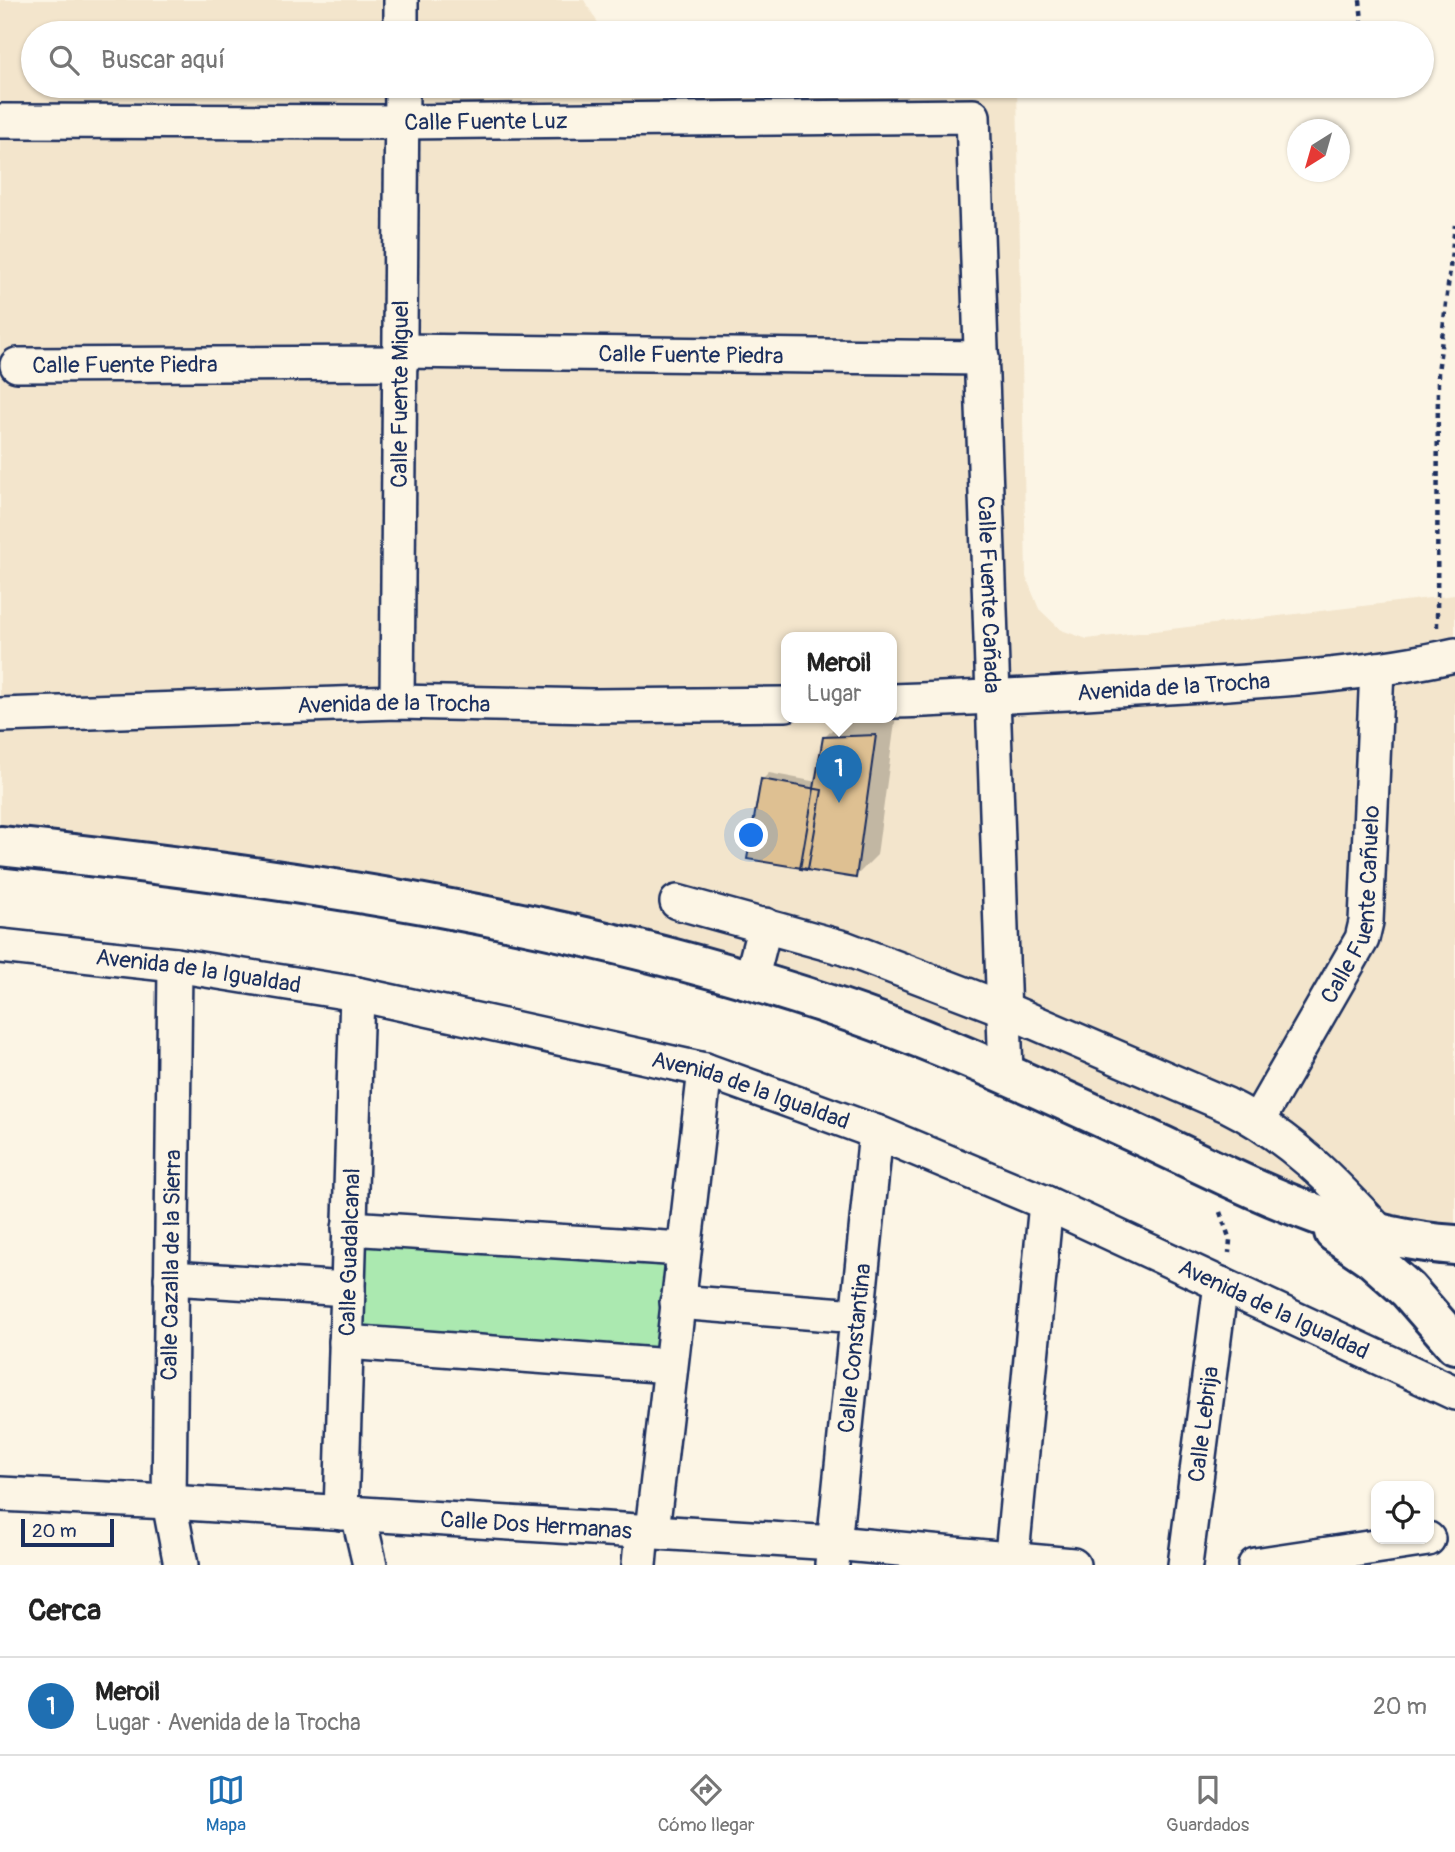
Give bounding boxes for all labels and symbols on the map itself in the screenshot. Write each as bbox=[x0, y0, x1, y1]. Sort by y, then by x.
street label: Calle Fuente Luz bbox=[404, 106, 568, 136]
north arrow bbox=[1287, 119, 1350, 182]
street label: Calle Fuente Miguel bbox=[384, 300, 415, 488]
street label: Calle Fuente Piedra bbox=[598, 339, 784, 370]
street label: Calle Fuente Piedra bbox=[32, 349, 218, 379]
street label: Calle Fuente Cañada bbox=[972, 495, 1007, 694]
street label: Avenida de la Trocha bbox=[1076, 666, 1271, 707]
street label: Avenida de la Trocha bbox=[297, 687, 491, 720]
pin: 1 bbox=[816, 745, 862, 803]
street label: Calle Fuente Cañuelo bbox=[1314, 805, 1386, 1008]
your location bbox=[734, 818, 768, 852]
street label: Avenida de la Igualdad bbox=[94, 942, 303, 999]
street label: Avenida de la Igualdad bbox=[649, 1044, 854, 1136]
street label: Calle Cazalla de la Sierra bbox=[154, 1149, 188, 1381]
street label: Calle Guadalcanal bbox=[332, 1168, 366, 1337]
street label: Avenida de la Igualdad bbox=[1174, 1252, 1374, 1366]
street label: Calle Constantina bbox=[831, 1262, 877, 1434]
street label: Calle Lebrija bbox=[1181, 1364, 1225, 1484]
street label: Calle Dos Hermanas bbox=[439, 1504, 633, 1545]
scale bar bbox=[21, 1516, 114, 1548]

